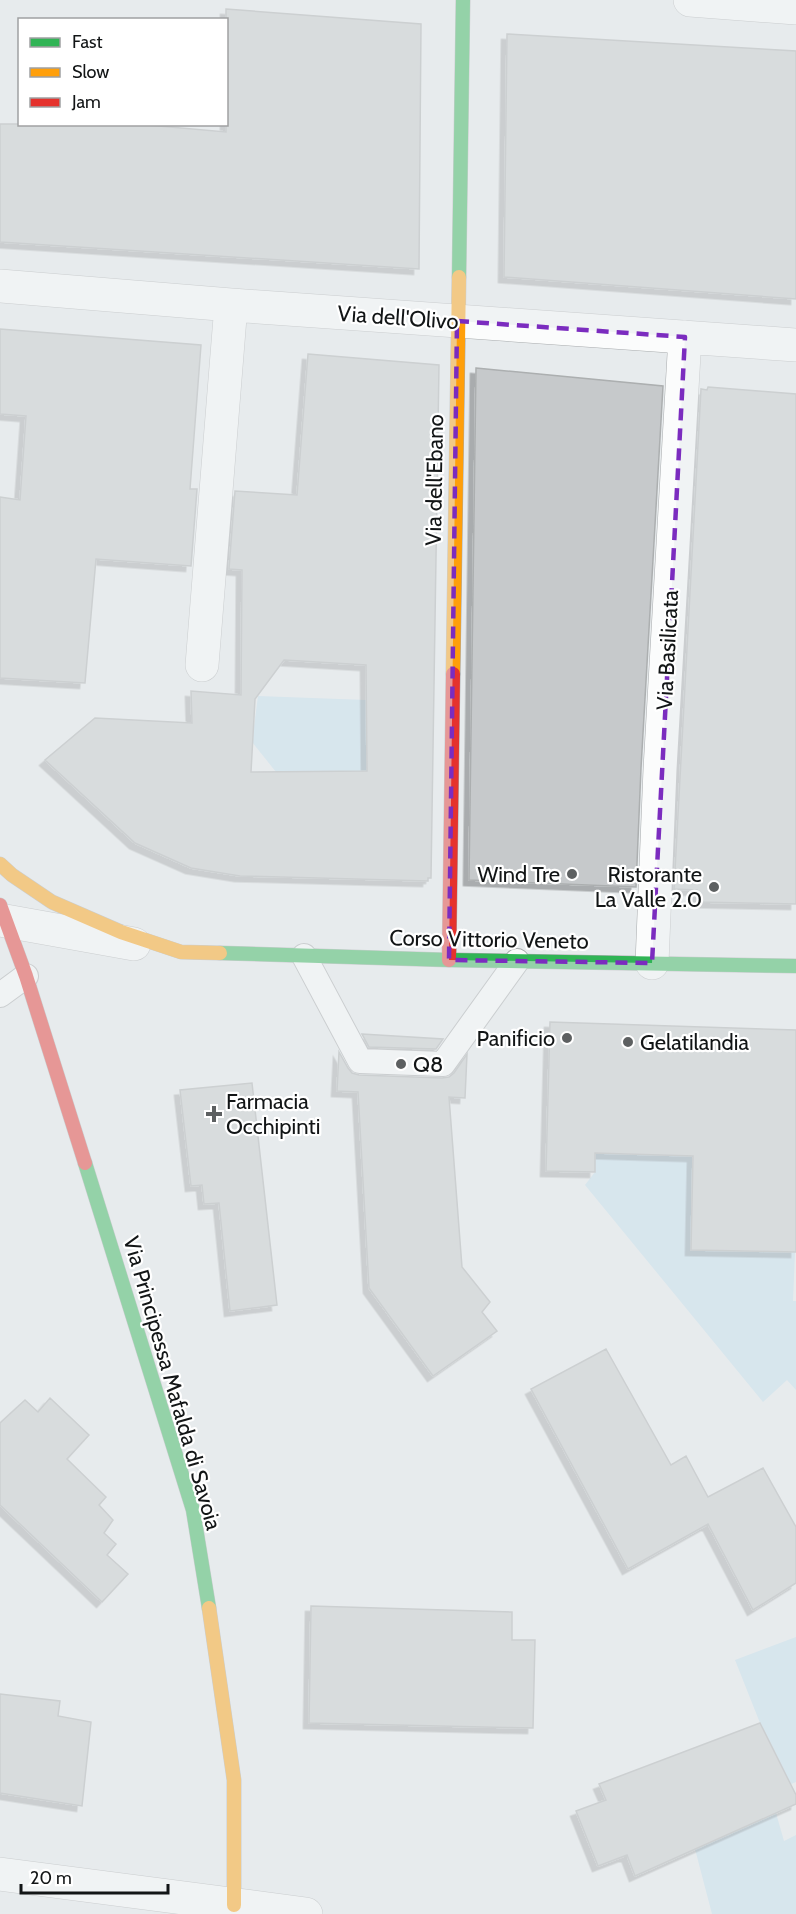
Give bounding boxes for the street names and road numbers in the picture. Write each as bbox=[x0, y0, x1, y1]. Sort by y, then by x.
street label: Via dell'Olivo bbox=[336, 300, 459, 335]
street label: Via dell'Ebano bbox=[420, 414, 449, 546]
street label: Via Basilicata bbox=[651, 589, 684, 711]
street label: Corso Vittorio Veneto bbox=[389, 924, 589, 955]
street label: Via Principessa Mafalda di Savoia bbox=[118, 1233, 228, 1534]

